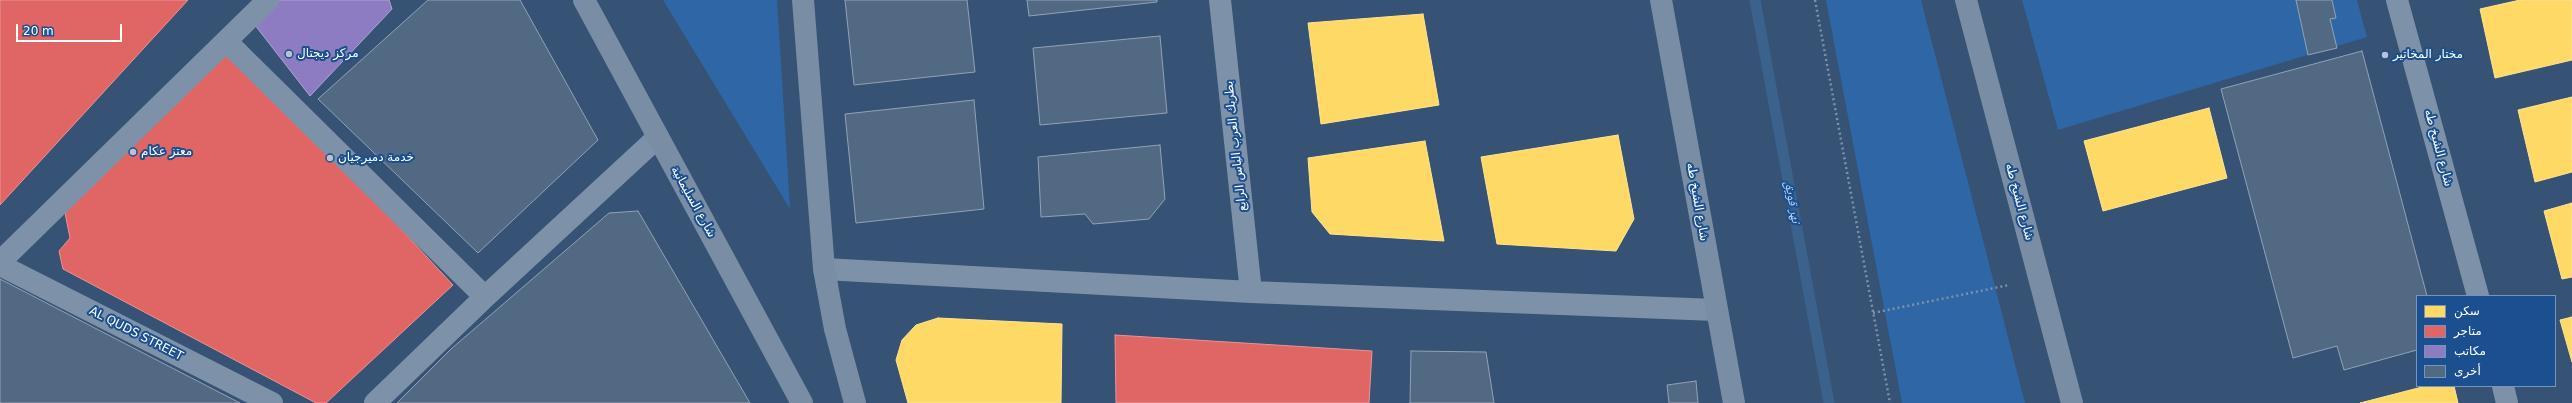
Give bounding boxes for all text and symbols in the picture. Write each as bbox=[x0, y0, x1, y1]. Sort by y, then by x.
scale bar bbox=[18, 16, 124, 42]
text: 20 m bbox=[23, 24, 54, 38]
place label: مركز ديجتال bbox=[297, 47, 359, 61]
place label: مختار المخاتير bbox=[2393, 48, 2463, 62]
marker: مركز ديجتال bbox=[284, 49, 294, 59]
marker: مختار المخاتير bbox=[2380, 50, 2390, 60]
street label: بطريك العرب الياس الرابع bbox=[1222, 80, 1250, 212]
street label: شارع الشيخ طه bbox=[2421, 108, 2455, 188]
place label: معتز عكام bbox=[141, 145, 192, 159]
marker: معتز عكام bbox=[128, 147, 138, 157]
place label: خدمة دميرجيان bbox=[338, 151, 414, 165]
marker: خدمة دميرجيان bbox=[325, 153, 335, 163]
street label: شارع الشيخ طه bbox=[1683, 162, 1711, 242]
street label: شارع الشيخ طه bbox=[2002, 162, 2036, 242]
street label: شارع السليمانية bbox=[667, 164, 719, 240]
water label: نهر قويق bbox=[1781, 180, 1803, 224]
legend bbox=[2416, 295, 2556, 387]
street label: AL QUDS STREET bbox=[87, 304, 185, 364]
text: سكن bbox=[2454, 304, 2480, 318]
text: متاجر bbox=[2454, 324, 2482, 338]
text: مكاتب bbox=[2454, 344, 2486, 358]
text: أخرى bbox=[2454, 364, 2481, 378]

